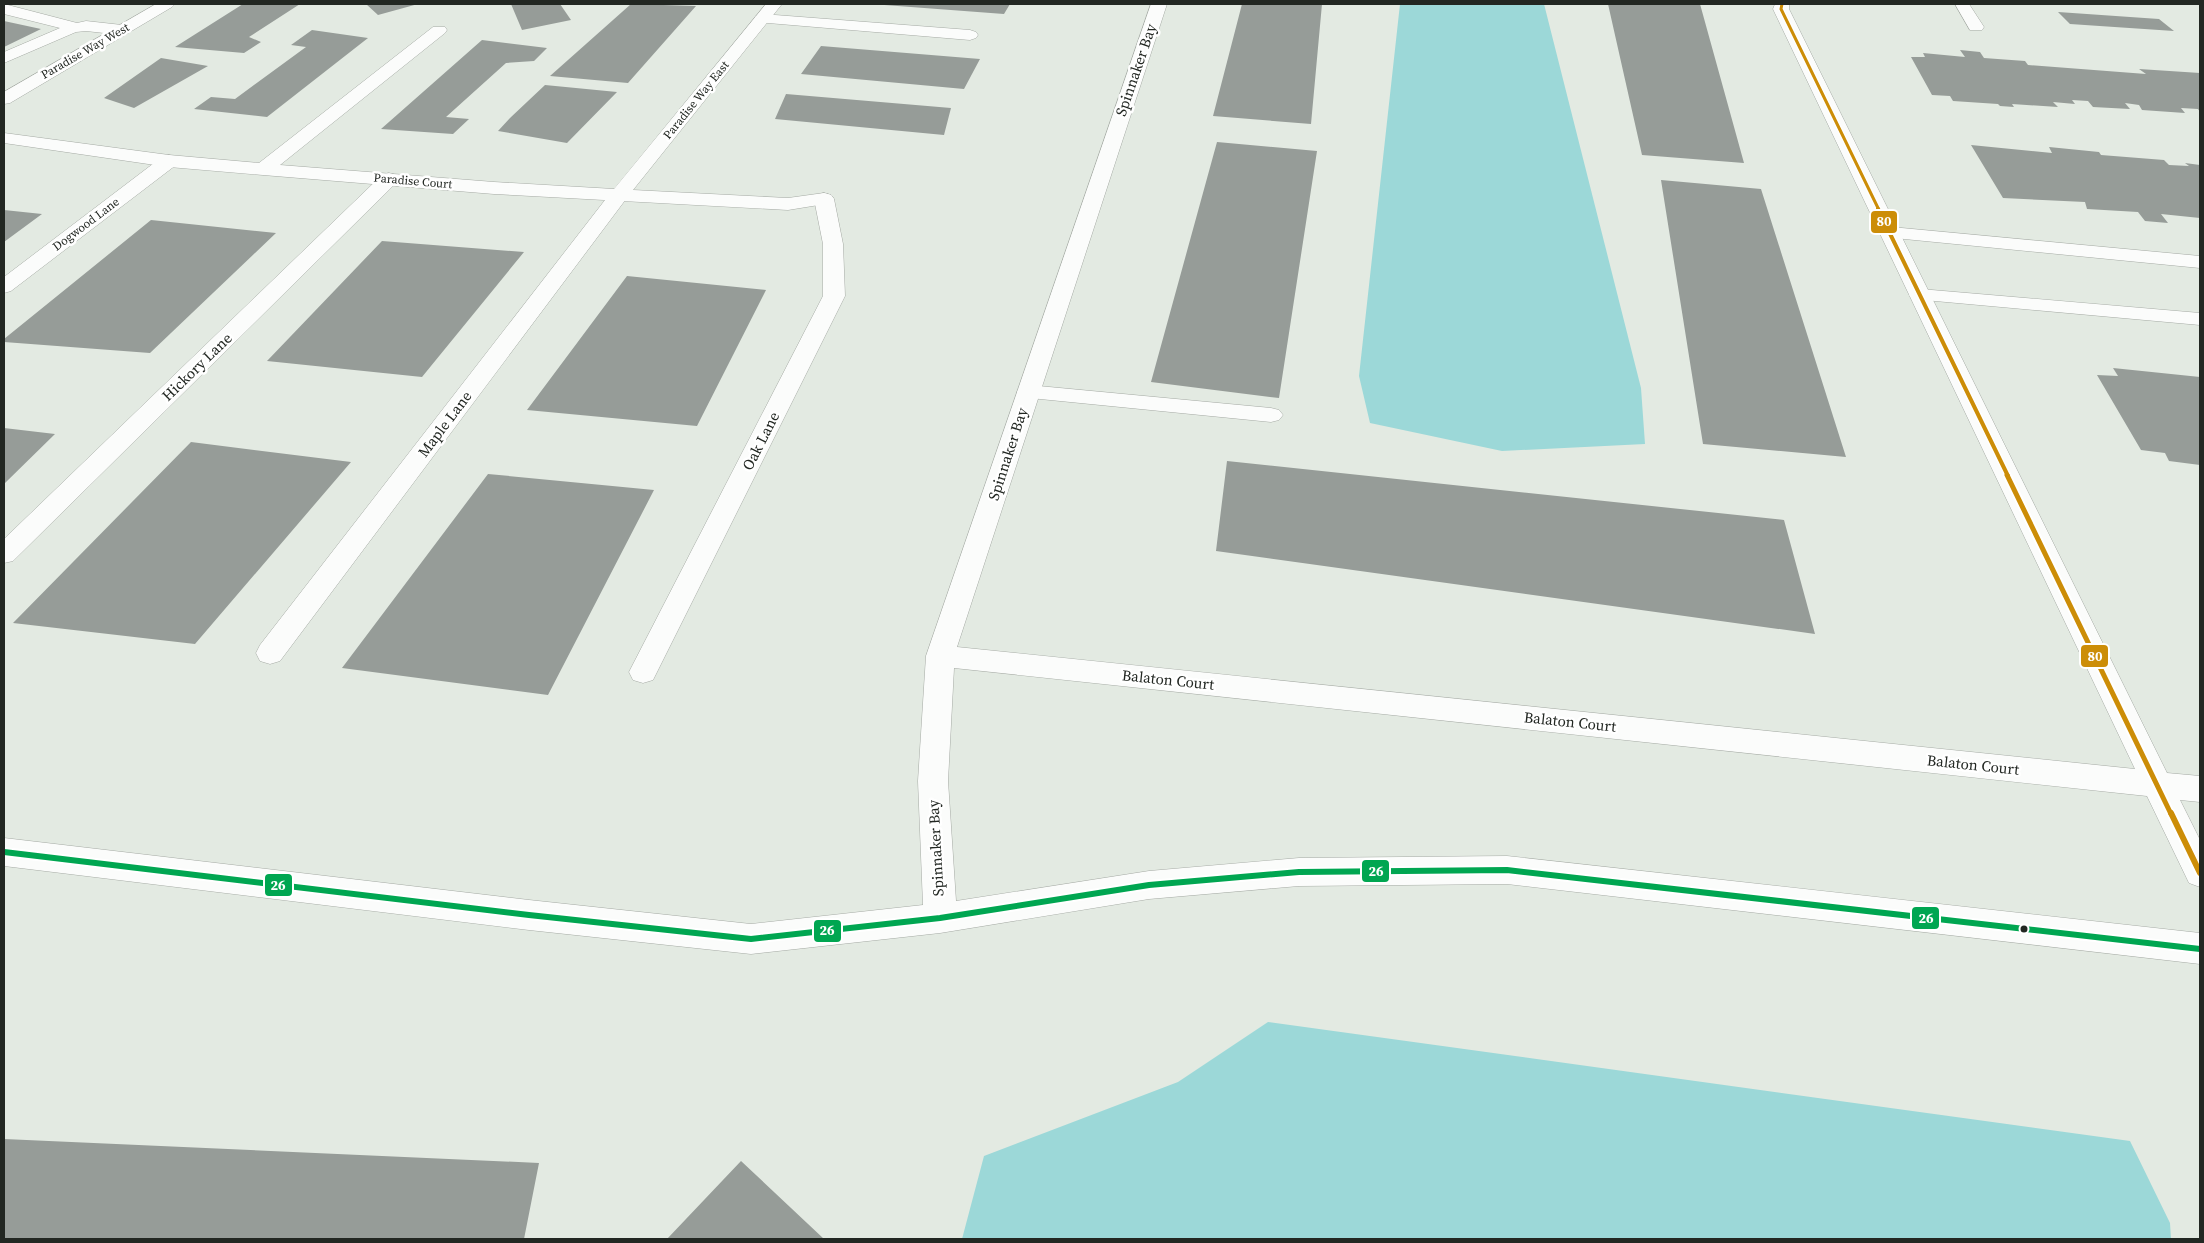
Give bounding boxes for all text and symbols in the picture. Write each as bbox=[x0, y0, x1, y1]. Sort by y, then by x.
street label: Paradise Way West bbox=[38, 19, 132, 83]
street label: Spinnaker Bay bbox=[1110, 20, 1161, 119]
street label: Paradise Way East bbox=[659, 57, 733, 142]
street label: Paradise Court bbox=[373, 170, 453, 192]
street label: Dogwood Lane bbox=[49, 194, 123, 254]
line badge: 80 bbox=[1870, 210, 1898, 234]
text: 80 bbox=[1876, 211, 1892, 231]
street label: Hickory Lane bbox=[157, 327, 237, 406]
street label: Maple Lane bbox=[413, 386, 477, 461]
street label: Spinnaker Bay bbox=[983, 404, 1033, 503]
street label: Oak Lane bbox=[737, 408, 784, 474]
line badge: 80 bbox=[2080, 644, 2109, 668]
text: 80 bbox=[2087, 646, 2103, 666]
street label: Balaton Court bbox=[1121, 664, 1215, 695]
street label: Balaton Court bbox=[1523, 706, 1617, 737]
street label: Balaton Court bbox=[1926, 749, 2020, 780]
street label: Spinnaker Bay bbox=[922, 799, 949, 897]
line badge: 26 bbox=[1361, 859, 1390, 883]
text: 26 bbox=[1368, 861, 1384, 881]
line badge: 26 bbox=[264, 873, 293, 897]
text: 26 bbox=[270, 875, 286, 895]
line badge: 26 bbox=[1911, 906, 1940, 930]
text: 26 bbox=[1918, 908, 1934, 928]
line badge: 26 bbox=[813, 919, 842, 943]
text: 26 bbox=[819, 920, 835, 940]
unlabelled marker bbox=[2019, 924, 2029, 934]

